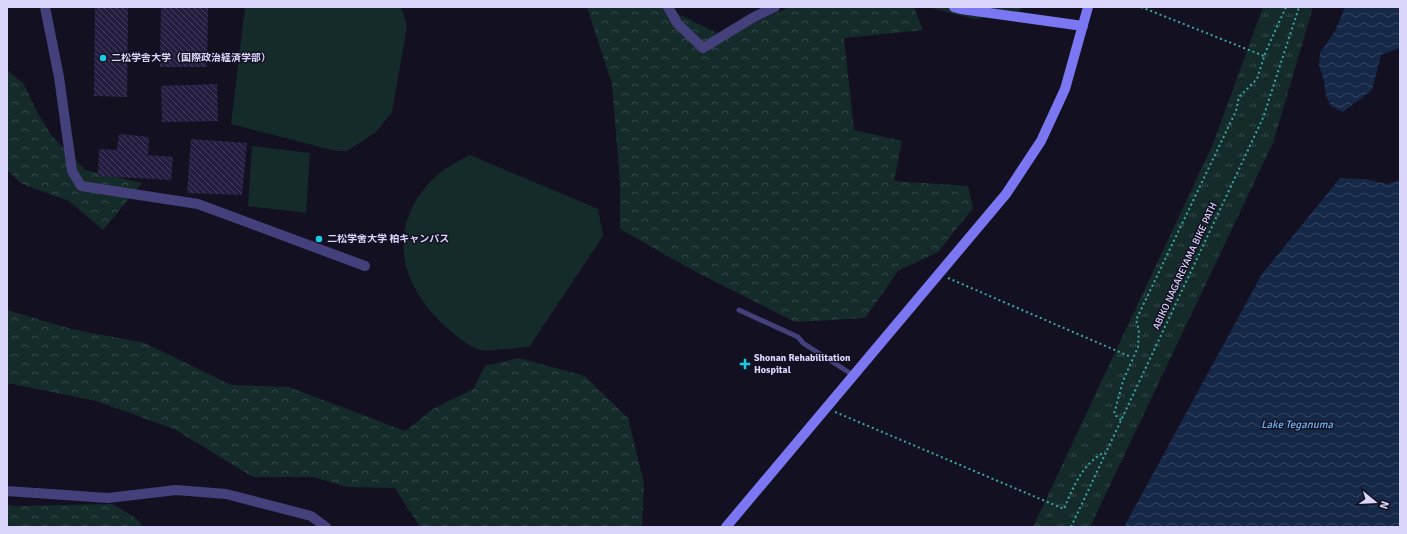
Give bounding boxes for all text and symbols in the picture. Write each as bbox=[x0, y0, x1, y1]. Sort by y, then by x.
place label: 二松学舎大学（国際政治経済学部） bbox=[111, 52, 271, 64]
marker: 二松学舎大学（国際政治経済学部） bbox=[98, 53, 108, 63]
street label: ABIKO NAGAREYAMA BIKE PATH bbox=[1150, 201, 1220, 331]
place label: 二松学舍大学 柏キャンパス bbox=[327, 233, 449, 245]
marker: 二松学舍大学 柏キャンパス bbox=[314, 234, 324, 244]
place label: Shonan Rehabilitation Hospital bbox=[754, 352, 851, 376]
marker: Shonan Rehabilitation Hospital bbox=[739, 358, 751, 370]
water label: Lake Teganuma bbox=[1261, 418, 1334, 431]
north arrow bbox=[1355, 482, 1395, 522]
text: N bbox=[1377, 499, 1391, 511]

